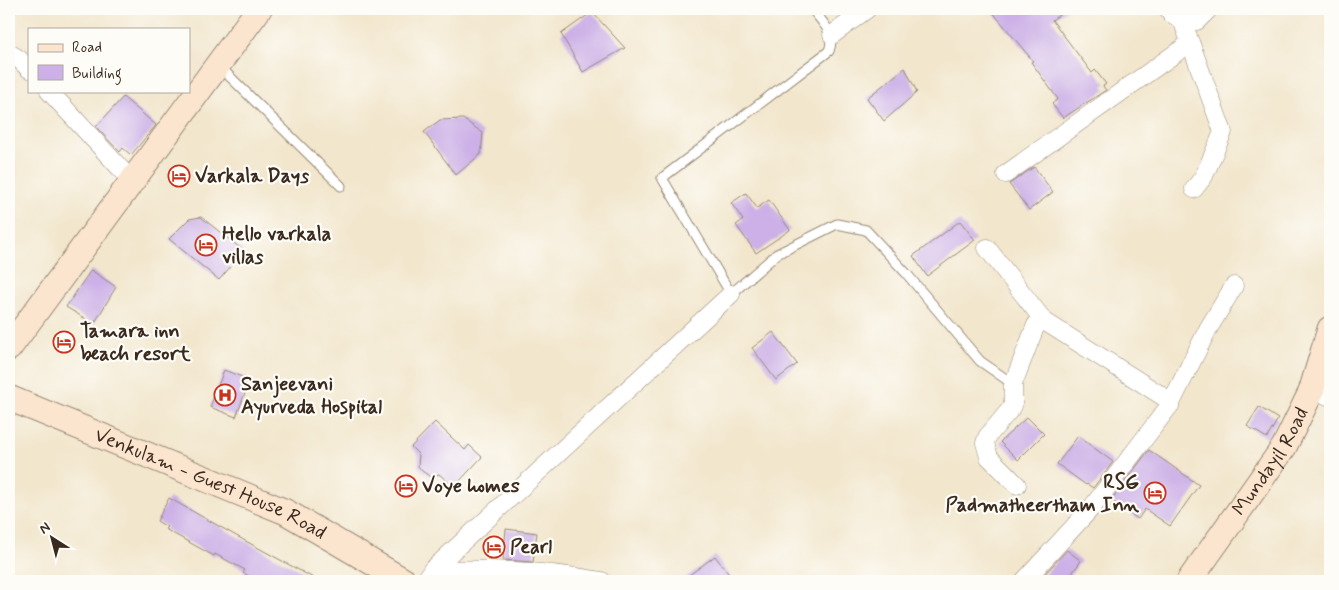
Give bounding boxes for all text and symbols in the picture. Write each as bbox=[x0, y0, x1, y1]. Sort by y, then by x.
legend bbox=[28, 28, 190, 92]
text: Road bbox=[72, 38, 102, 58]
text: Building bbox=[72, 64, 122, 85]
place label: Varkala Days bbox=[195, 163, 309, 190]
hotel icon: Varkala Days bbox=[167, 164, 191, 188]
place label: Hello varkala villas bbox=[222, 221, 332, 271]
hotel icon: Hello varkala villas bbox=[194, 233, 218, 257]
place label: Tamara inn beach resort bbox=[80, 318, 192, 368]
hotel icon: Tamara inn beach resort bbox=[52, 330, 76, 354]
place label: Sanjeevani Ayurveda Hospital bbox=[241, 371, 382, 421]
hospital icon: Sanjeevani Ayurveda Hospital bbox=[213, 383, 237, 407]
street label: Mundayil Road bbox=[1226, 403, 1315, 521]
street label: Venkulam - Guest House Road bbox=[91, 421, 331, 546]
place label: RSG Padmatheertham Inn bbox=[945, 469, 1139, 519]
place label: Voye homes bbox=[422, 473, 520, 500]
hotel icon: Voye homes bbox=[394, 474, 418, 498]
hotel icon: RSG Padmatheertham Inn bbox=[1143, 481, 1167, 505]
north arrow bbox=[28, 512, 78, 562]
text: N bbox=[36, 518, 54, 538]
place label: Pearl bbox=[510, 534, 552, 561]
hotel icon: Pearl bbox=[482, 535, 506, 559]

